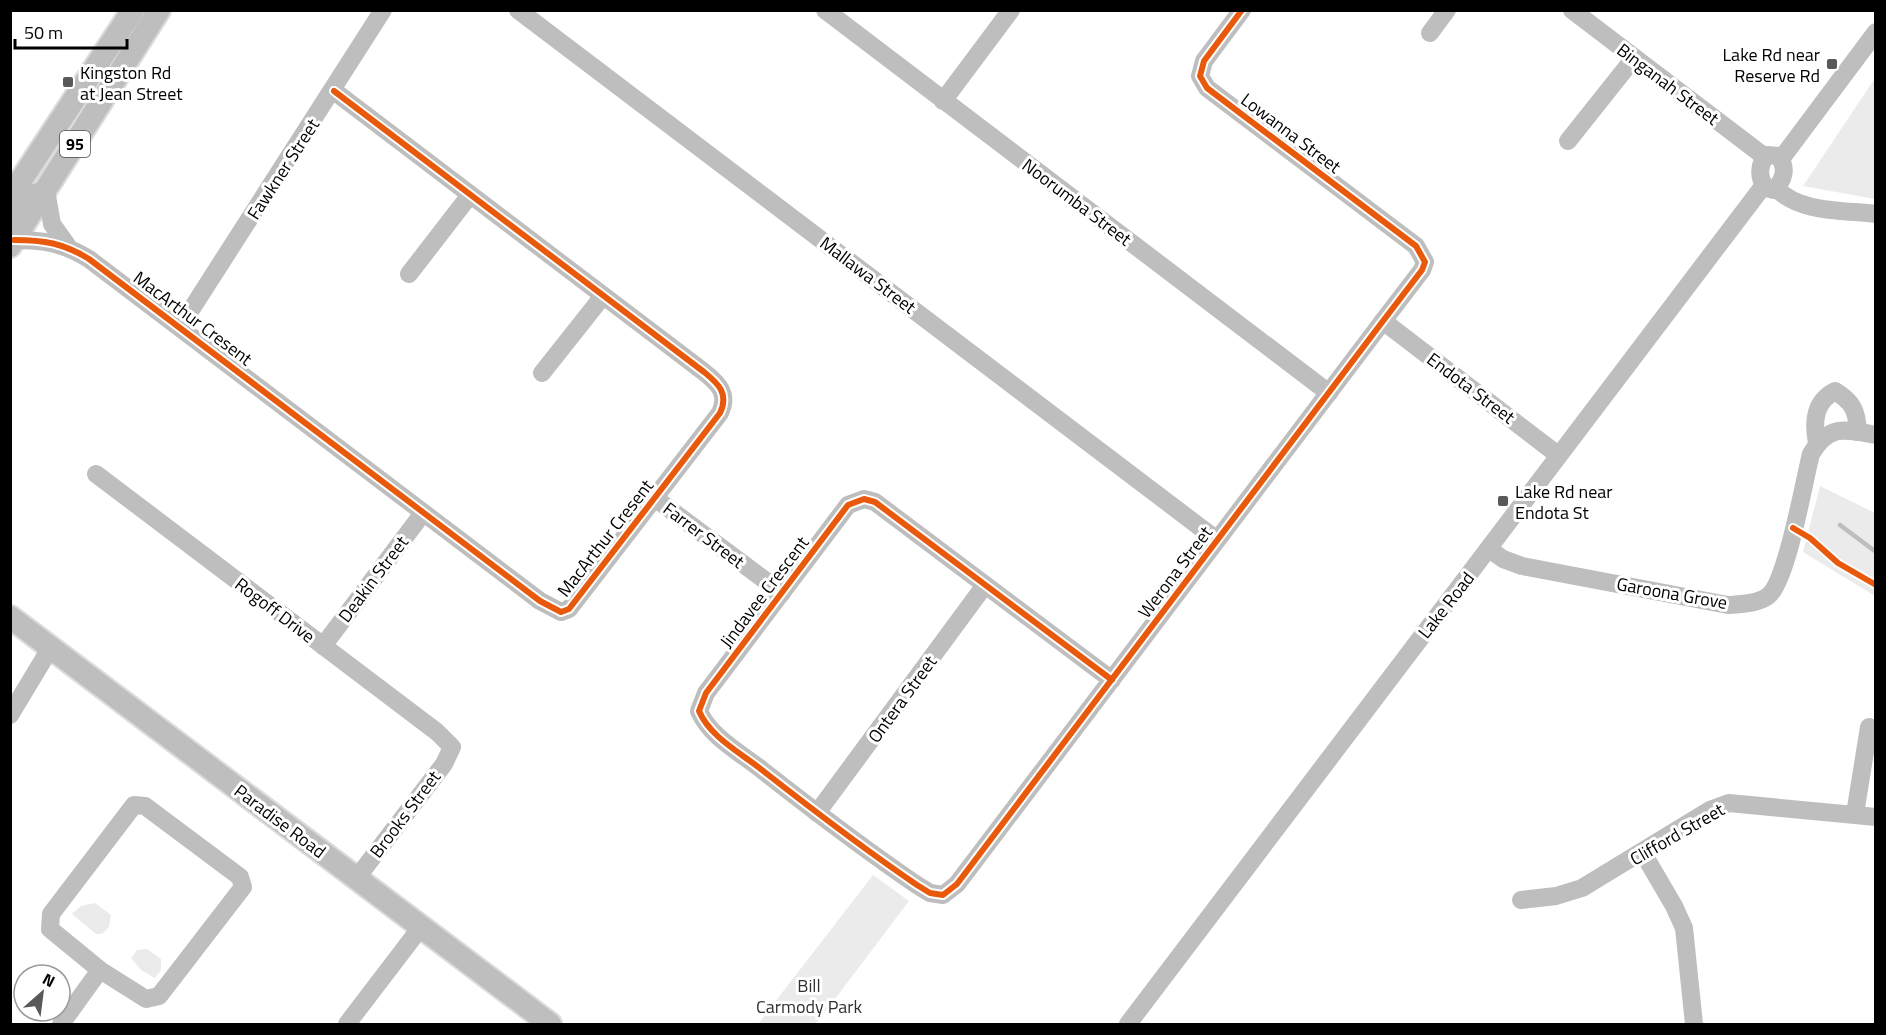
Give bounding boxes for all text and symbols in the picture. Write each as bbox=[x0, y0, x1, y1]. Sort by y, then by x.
scale bar bbox=[15, 12, 128, 50]
text: 50 m bbox=[24, 19, 63, 46]
street label: Binganah Street bbox=[1611, 37, 1725, 132]
place label: Lake Rd near Reserve Rd bbox=[1723, 41, 1820, 89]
marker: Lake Rd near Reserve Rd bbox=[1825, 57, 1839, 71]
place label: Kingston Rd at Jean Street bbox=[80, 59, 183, 107]
marker: Kingston Rd at Jean Street bbox=[61, 75, 75, 89]
street label: Lowanna Street bbox=[1235, 86, 1347, 180]
street label: Fawkner Street bbox=[240, 113, 326, 225]
road number: 95 bbox=[60, 131, 90, 157]
street label: Noorumba Street bbox=[1017, 152, 1138, 253]
street label: Mallawa Street bbox=[814, 230, 922, 321]
street label: MacArthur Cresent bbox=[128, 264, 259, 372]
street label: Endota Street bbox=[1421, 346, 1521, 431]
street label: MacArthur Cresent bbox=[550, 473, 660, 603]
place label: Lake Rd near Endota St bbox=[1515, 478, 1613, 526]
marker: Lake Rd near Endota St bbox=[1496, 494, 1510, 508]
street label: Farrer Street bbox=[658, 495, 751, 575]
street label: Werona Street bbox=[1131, 520, 1219, 624]
street label: Deakin Street bbox=[331, 529, 415, 628]
street label: Jindavee Crescent bbox=[713, 530, 815, 654]
street label: Lake Road bbox=[1411, 566, 1481, 644]
street label: Garoona Grove bbox=[1615, 570, 1729, 616]
street label: Rogoff Drive bbox=[229, 571, 321, 649]
street label: Ontera Street bbox=[861, 649, 943, 748]
street label: Brooks Street bbox=[363, 764, 447, 863]
street label: Paradise Road bbox=[228, 778, 332, 864]
street label: Clifford Street bbox=[1625, 796, 1730, 872]
north arrow bbox=[12, 963, 72, 1023]
text: N bbox=[39, 967, 60, 993]
park label: Bill Carmody Park bbox=[756, 972, 862, 1020]

